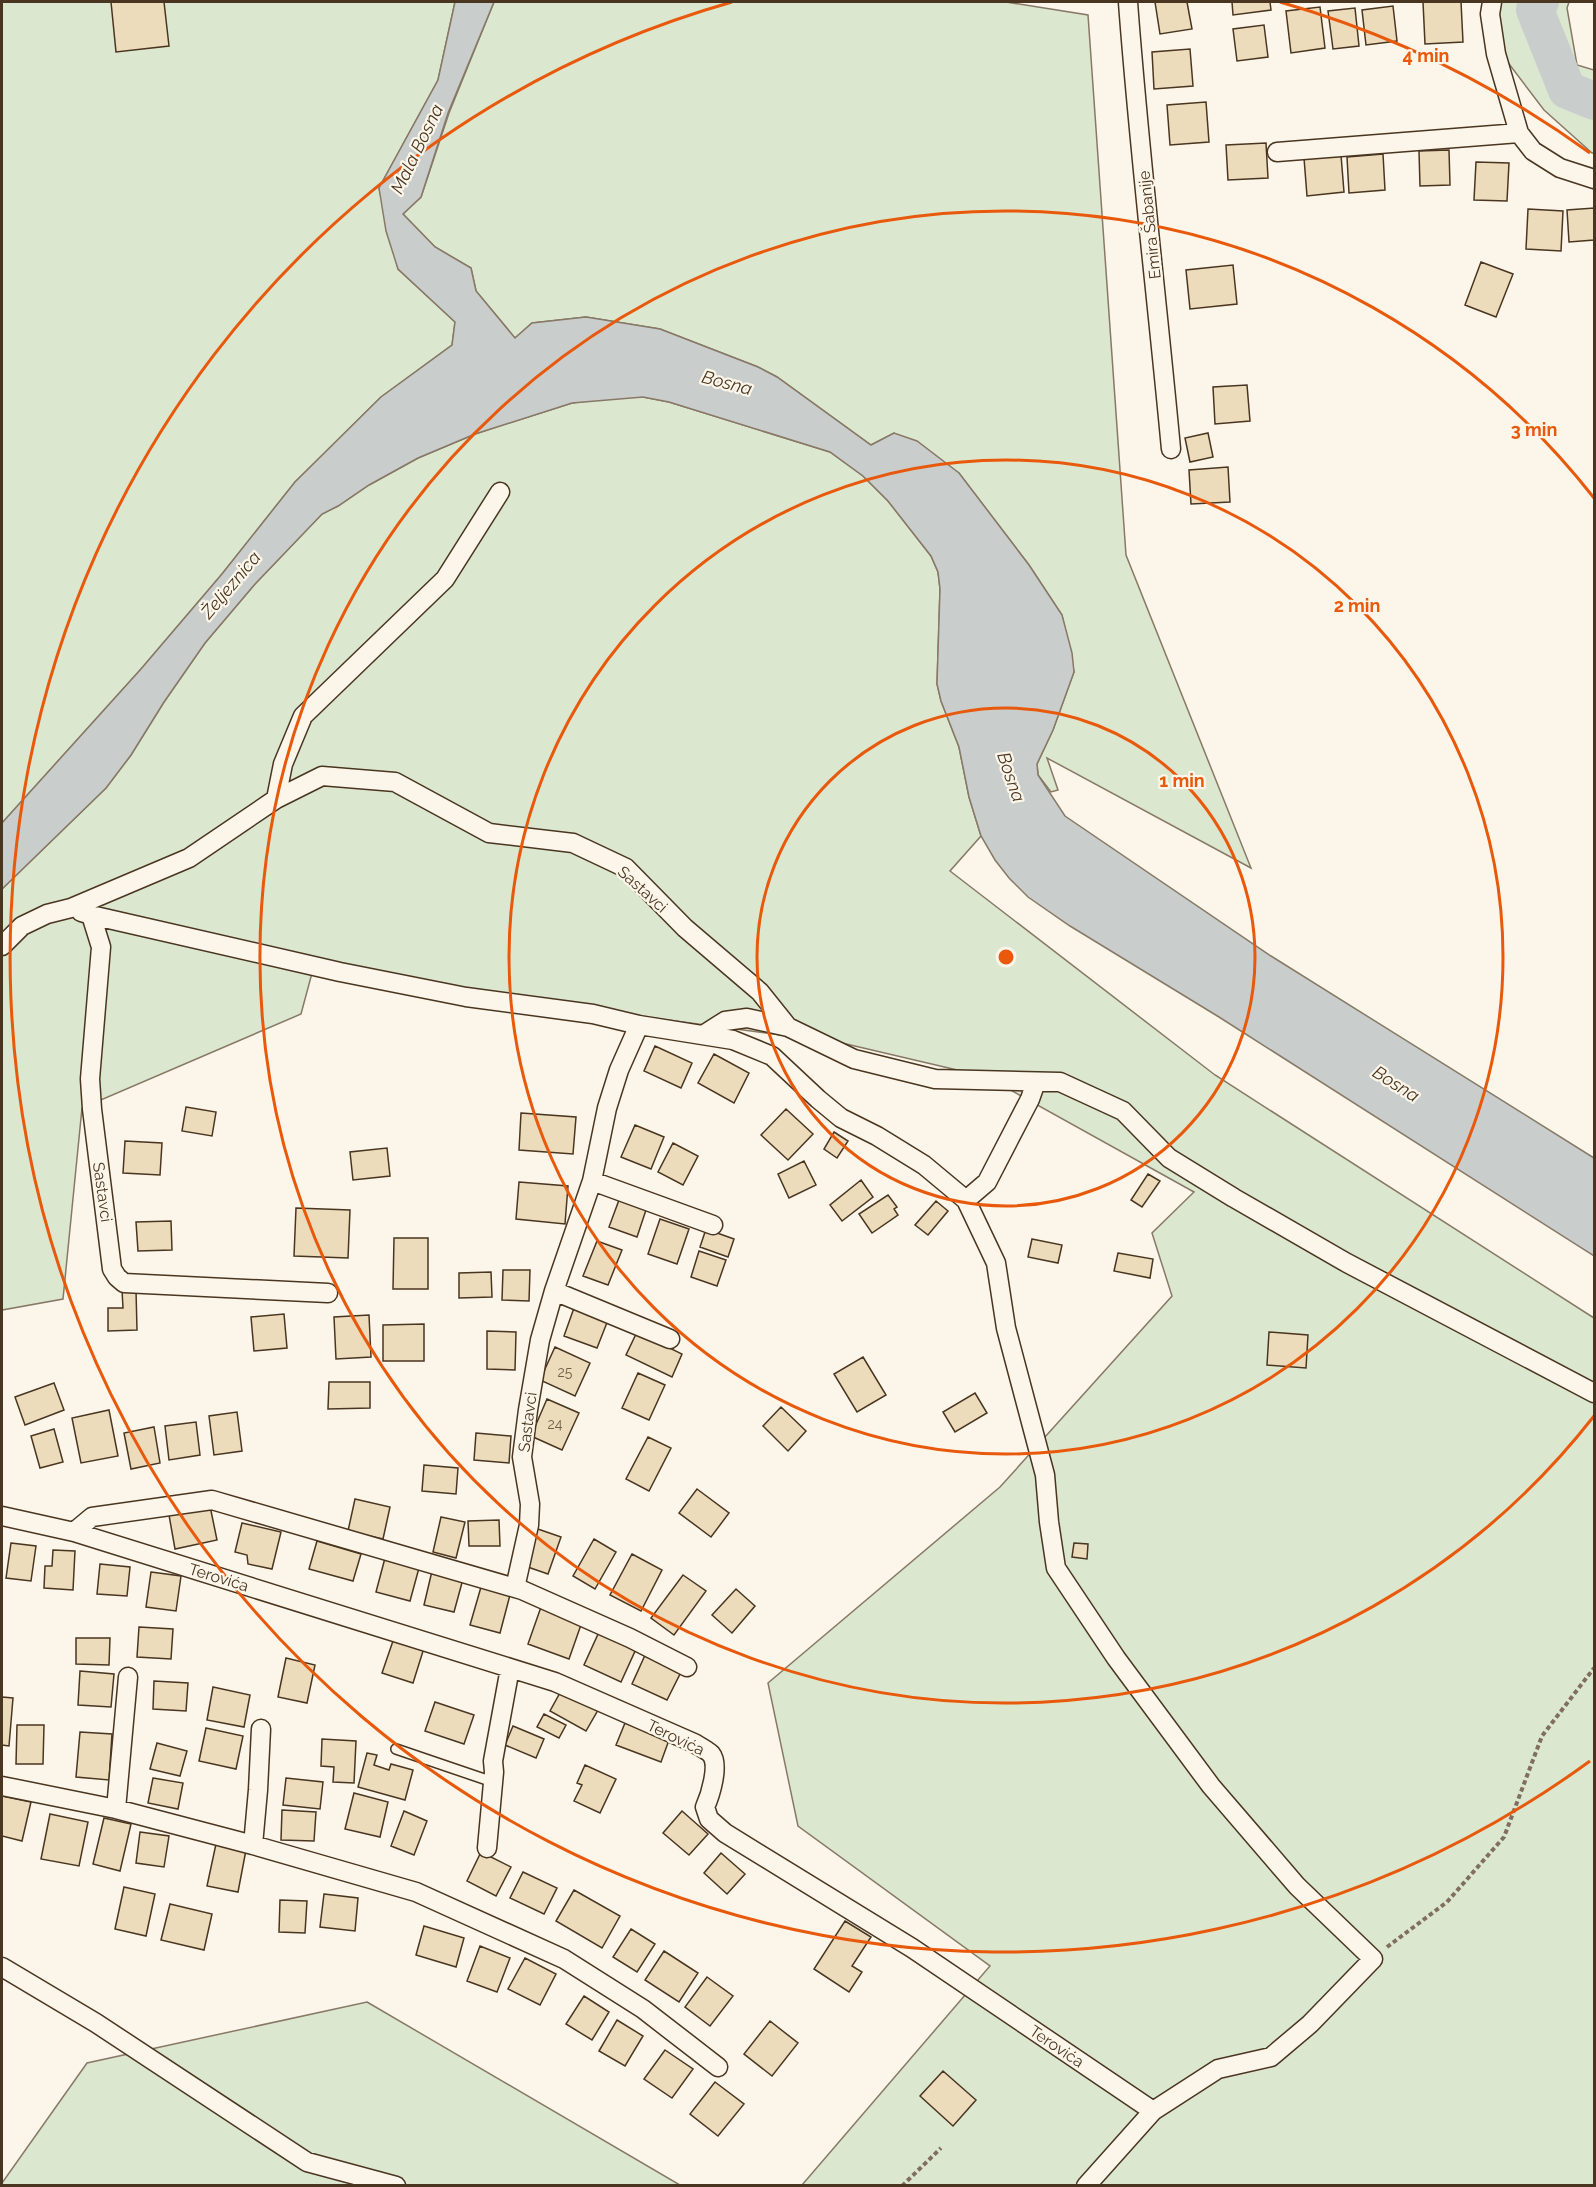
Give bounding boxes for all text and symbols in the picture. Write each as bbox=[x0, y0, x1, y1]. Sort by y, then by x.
text: 4 min bbox=[1403, 45, 1449, 66]
water label: Mala Bosna bbox=[386, 100, 447, 197]
street label: Emira Šabanije bbox=[1133, 170, 1165, 280]
water label: Bosna bbox=[700, 366, 755, 399]
text: 3 min bbox=[1511, 419, 1557, 440]
water label: Željeznica bbox=[195, 546, 265, 623]
text: 2 min bbox=[1334, 595, 1380, 616]
water label: Bosna bbox=[993, 749, 1030, 805]
text: 1 min bbox=[1159, 770, 1205, 791]
street label: Sastavci bbox=[614, 862, 672, 917]
centre of rings bbox=[996, 947, 1016, 967]
water label: Bosna bbox=[1369, 1061, 1424, 1106]
street label: Sastavci bbox=[89, 1161, 116, 1223]
house number: 25 bbox=[558, 1364, 573, 1380]
street label: Sastavci bbox=[514, 1391, 541, 1453]
house number: 24 bbox=[548, 1416, 563, 1432]
street label: Terovića bbox=[187, 1559, 251, 1596]
street label: Terovića bbox=[644, 1715, 708, 1759]
street label: Terovića bbox=[1026, 2021, 1088, 2071]

